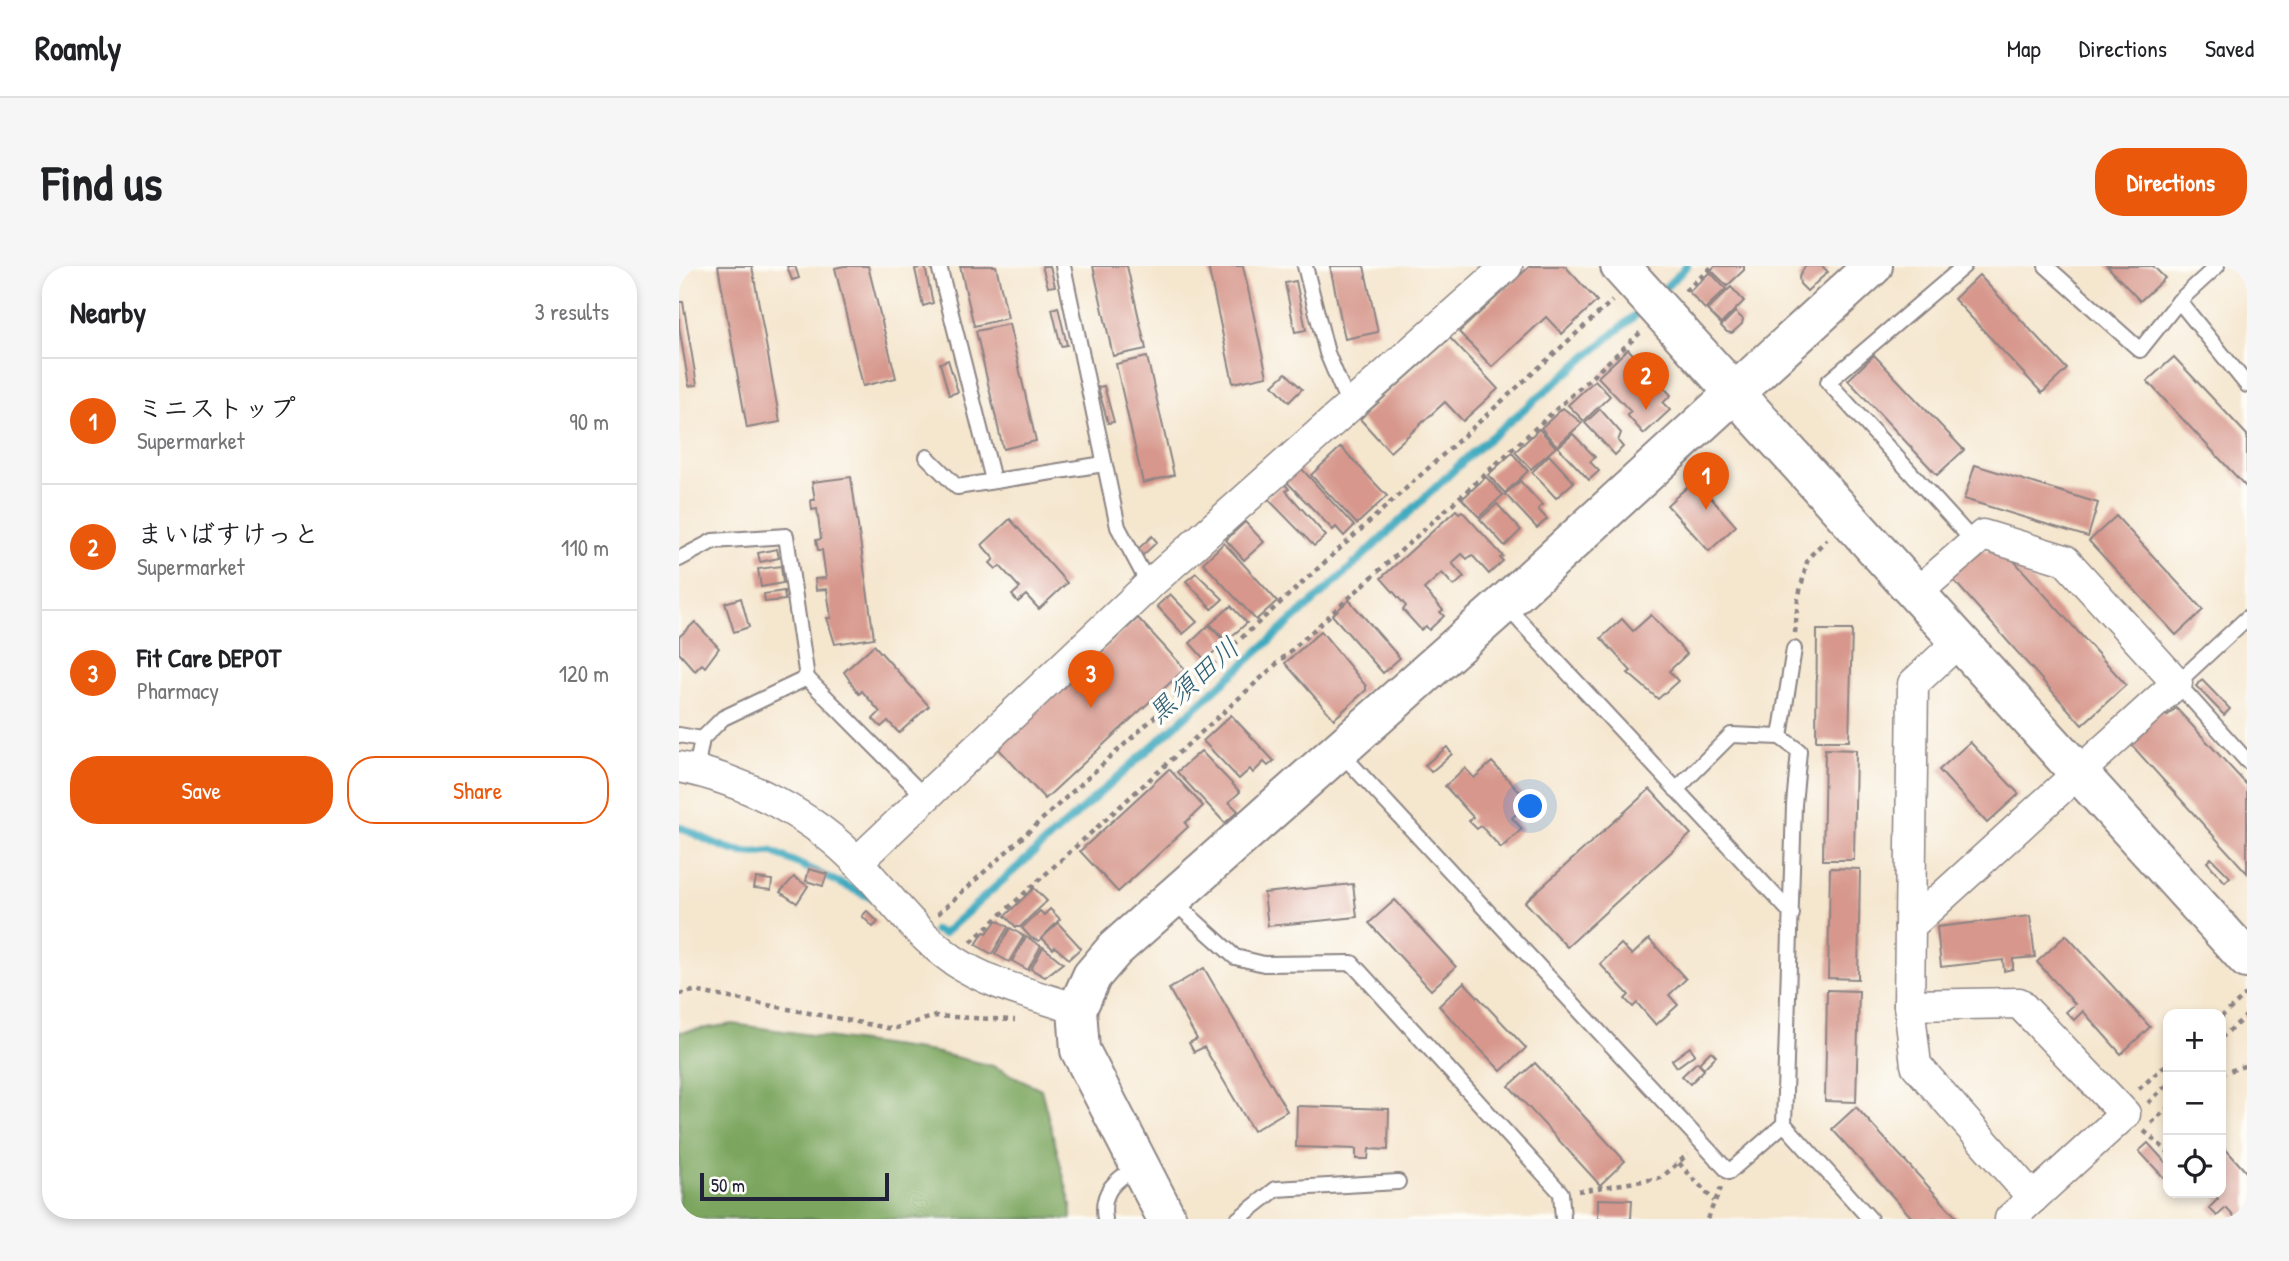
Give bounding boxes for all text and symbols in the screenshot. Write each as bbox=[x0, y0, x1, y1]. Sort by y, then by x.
text: Roamly bbox=[35, 26, 121, 70]
text: Map bbox=[2007, 32, 2041, 64]
text: Directions bbox=[2079, 32, 2167, 64]
text: Saved bbox=[2205, 32, 2254, 64]
button: Directions bbox=[2095, 148, 2247, 216]
text: Find us bbox=[42, 149, 162, 215]
text: Nearby bbox=[70, 292, 146, 332]
text: 3 results bbox=[534, 296, 609, 327]
pin: 2 bbox=[1623, 352, 1669, 410]
text: ミニストップ bbox=[137, 390, 296, 425]
text: 1 bbox=[89, 406, 97, 437]
text: 90 m bbox=[569, 406, 609, 437]
text: Supermarket bbox=[137, 425, 245, 456]
pin: 1 bbox=[1683, 452, 1729, 510]
text: まいばすけっと bbox=[137, 516, 319, 551]
text: 2 bbox=[88, 532, 98, 563]
text: 110 m bbox=[561, 532, 609, 563]
text: Supermarket bbox=[137, 551, 245, 582]
water label: 黒須田川 bbox=[1139, 628, 1247, 732]
text: Fit Care DEPOT bbox=[137, 640, 281, 675]
pin: 3 bbox=[1068, 650, 1114, 708]
text: 3 bbox=[88, 658, 98, 689]
text: 120 m bbox=[559, 658, 609, 689]
text: Pharmacy bbox=[137, 675, 219, 706]
button: Save bbox=[70, 756, 333, 824]
button: Share bbox=[347, 756, 609, 824]
your location bbox=[1513, 789, 1547, 823]
map controls bbox=[2163, 1009, 2226, 1198]
button: + bbox=[2163, 1009, 2226, 1072]
button: − bbox=[2163, 1072, 2226, 1135]
button: locate bbox=[2163, 1135, 2226, 1198]
scale bar bbox=[700, 1170, 889, 1202]
text: 50 m bbox=[711, 1172, 745, 1198]

